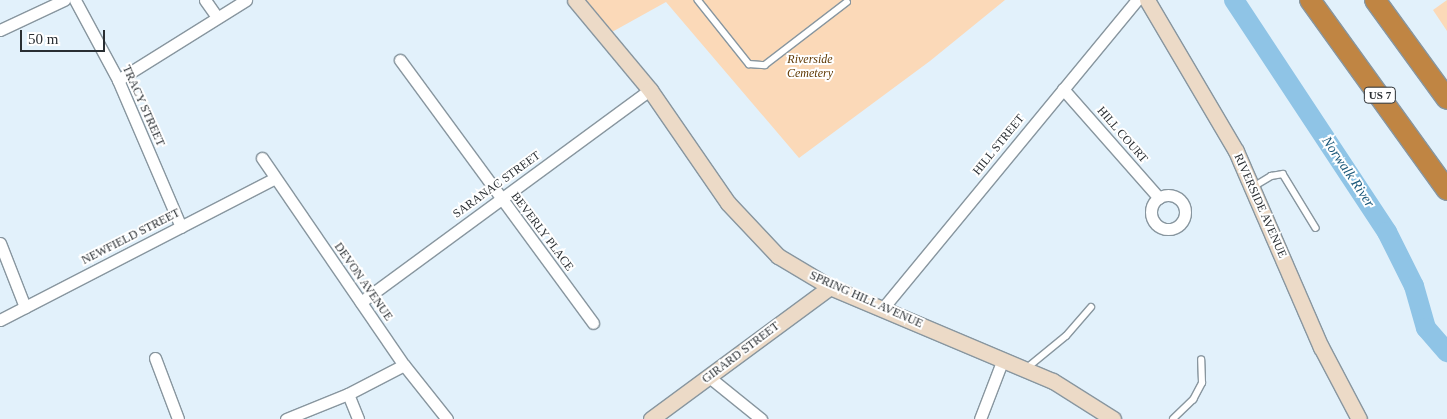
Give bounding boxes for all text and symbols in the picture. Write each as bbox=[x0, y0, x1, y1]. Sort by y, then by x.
scale bar bbox=[22, 20, 108, 52]
text: 50 m bbox=[28, 31, 58, 47]
park label: Riverside Cemetery bbox=[787, 53, 833, 81]
street label: TRACY STREET bbox=[119, 63, 167, 149]
road number: US 7 bbox=[1364, 86, 1396, 104]
street label: HILL COURT bbox=[1094, 104, 1150, 166]
street label: HILL STREET bbox=[970, 112, 1028, 178]
water label: Norwalk River bbox=[1318, 133, 1378, 211]
street label: SARANAC STREET bbox=[451, 149, 543, 221]
street label: RIVERSIDE AVENUE bbox=[1230, 151, 1290, 261]
street label: BEVERLY PLACE bbox=[508, 190, 576, 274]
street label: NEWFIELD STREET bbox=[79, 206, 183, 268]
street label: DEVON AVENUE bbox=[330, 240, 396, 324]
street label: SPRING HILL AVENUE bbox=[807, 268, 925, 332]
street label: GIRARD STREET bbox=[700, 319, 782, 387]

